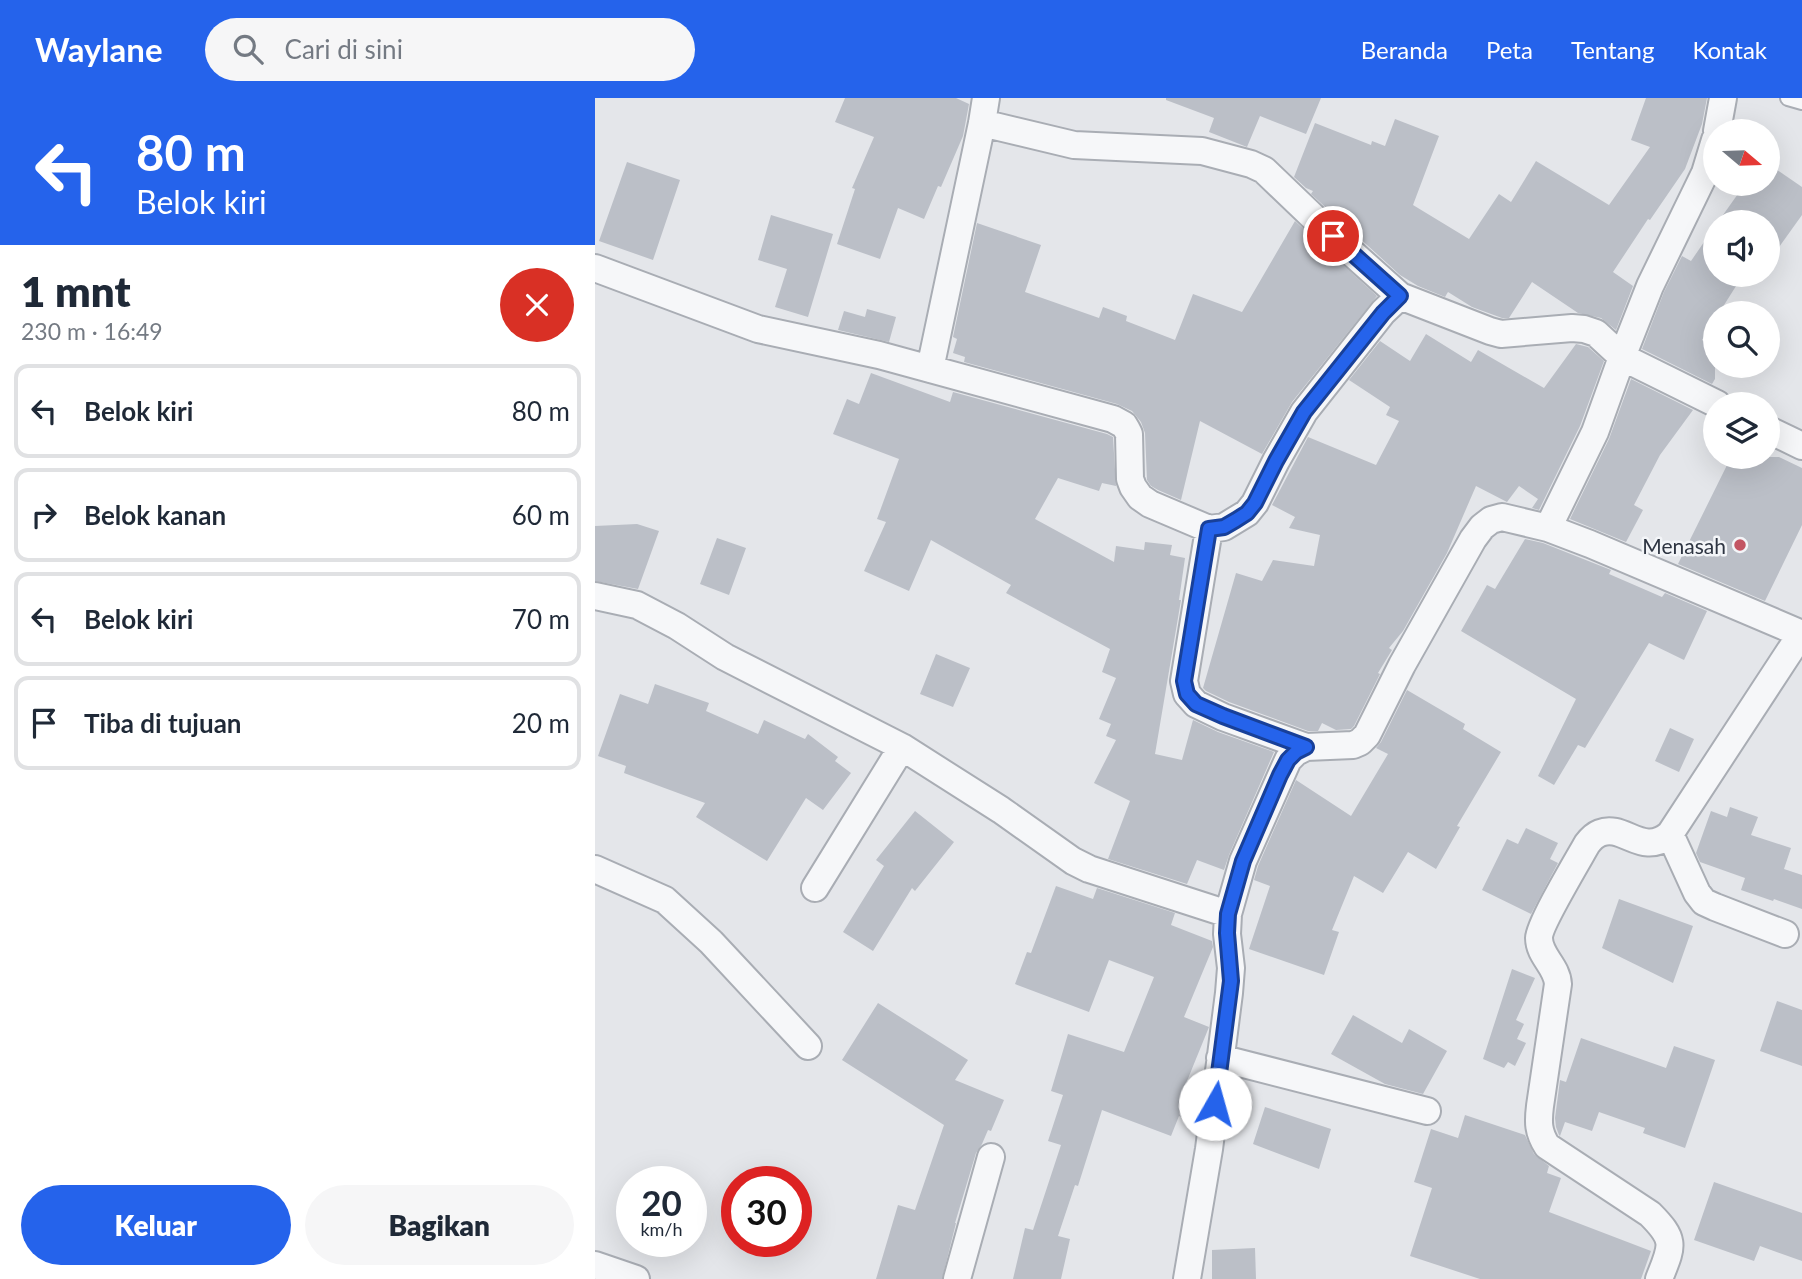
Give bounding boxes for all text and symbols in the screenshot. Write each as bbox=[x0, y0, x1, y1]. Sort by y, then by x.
search box bbox=[205, 18, 695, 81]
text: Waylane bbox=[35, 29, 163, 69]
icon: search bbox=[229, 30, 267, 68]
text: Cari di sini bbox=[285, 33, 403, 65]
text: Beranda bbox=[1361, 35, 1448, 64]
text: Peta bbox=[1486, 35, 1533, 64]
text: Tentang bbox=[1571, 35, 1654, 64]
text: Kontak bbox=[1692, 35, 1767, 64]
north arrow bbox=[1703, 119, 1780, 196]
map controls bbox=[1703, 119, 1780, 469]
text: 80 m bbox=[136, 123, 246, 181]
icon: left bbox=[21, 126, 112, 217]
text: Belok kiri bbox=[136, 182, 267, 221]
pin bbox=[1303, 206, 1363, 266]
button: sound bbox=[1703, 210, 1780, 287]
icon: arrive bbox=[1314, 217, 1352, 255]
text: 1 mnt bbox=[21, 266, 131, 316]
button: close bbox=[500, 268, 574, 342]
button: search bbox=[1703, 301, 1780, 378]
text: 230 m · 16:49 bbox=[21, 317, 163, 345]
icon: left bbox=[25, 392, 63, 430]
button: layers bbox=[1703, 392, 1780, 469]
text: Belok kiri bbox=[84, 395, 193, 427]
text: 80 m bbox=[512, 395, 570, 427]
icon: right bbox=[25, 496, 63, 534]
text: Belok kanan bbox=[84, 499, 226, 531]
text: 60 m bbox=[512, 499, 570, 531]
place label: Menasah bbox=[1642, 533, 1726, 558]
marker: Menasah bbox=[1732, 537, 1748, 553]
icon: left bbox=[25, 600, 63, 638]
text: Belok kiri bbox=[84, 603, 193, 635]
text: 70 m bbox=[512, 603, 570, 635]
icon: arrive bbox=[25, 704, 63, 742]
text: Tiba di tujuan bbox=[84, 707, 242, 739]
text: 20 m bbox=[512, 707, 570, 739]
position arrow bbox=[1178, 1067, 1252, 1141]
speed limit sign: 30 bbox=[721, 1166, 812, 1257]
text: 20 bbox=[641, 1181, 682, 1223]
button: Keluar bbox=[21, 1185, 291, 1265]
button: Bagikan bbox=[305, 1185, 574, 1265]
text: km/h bbox=[640, 1218, 683, 1240]

